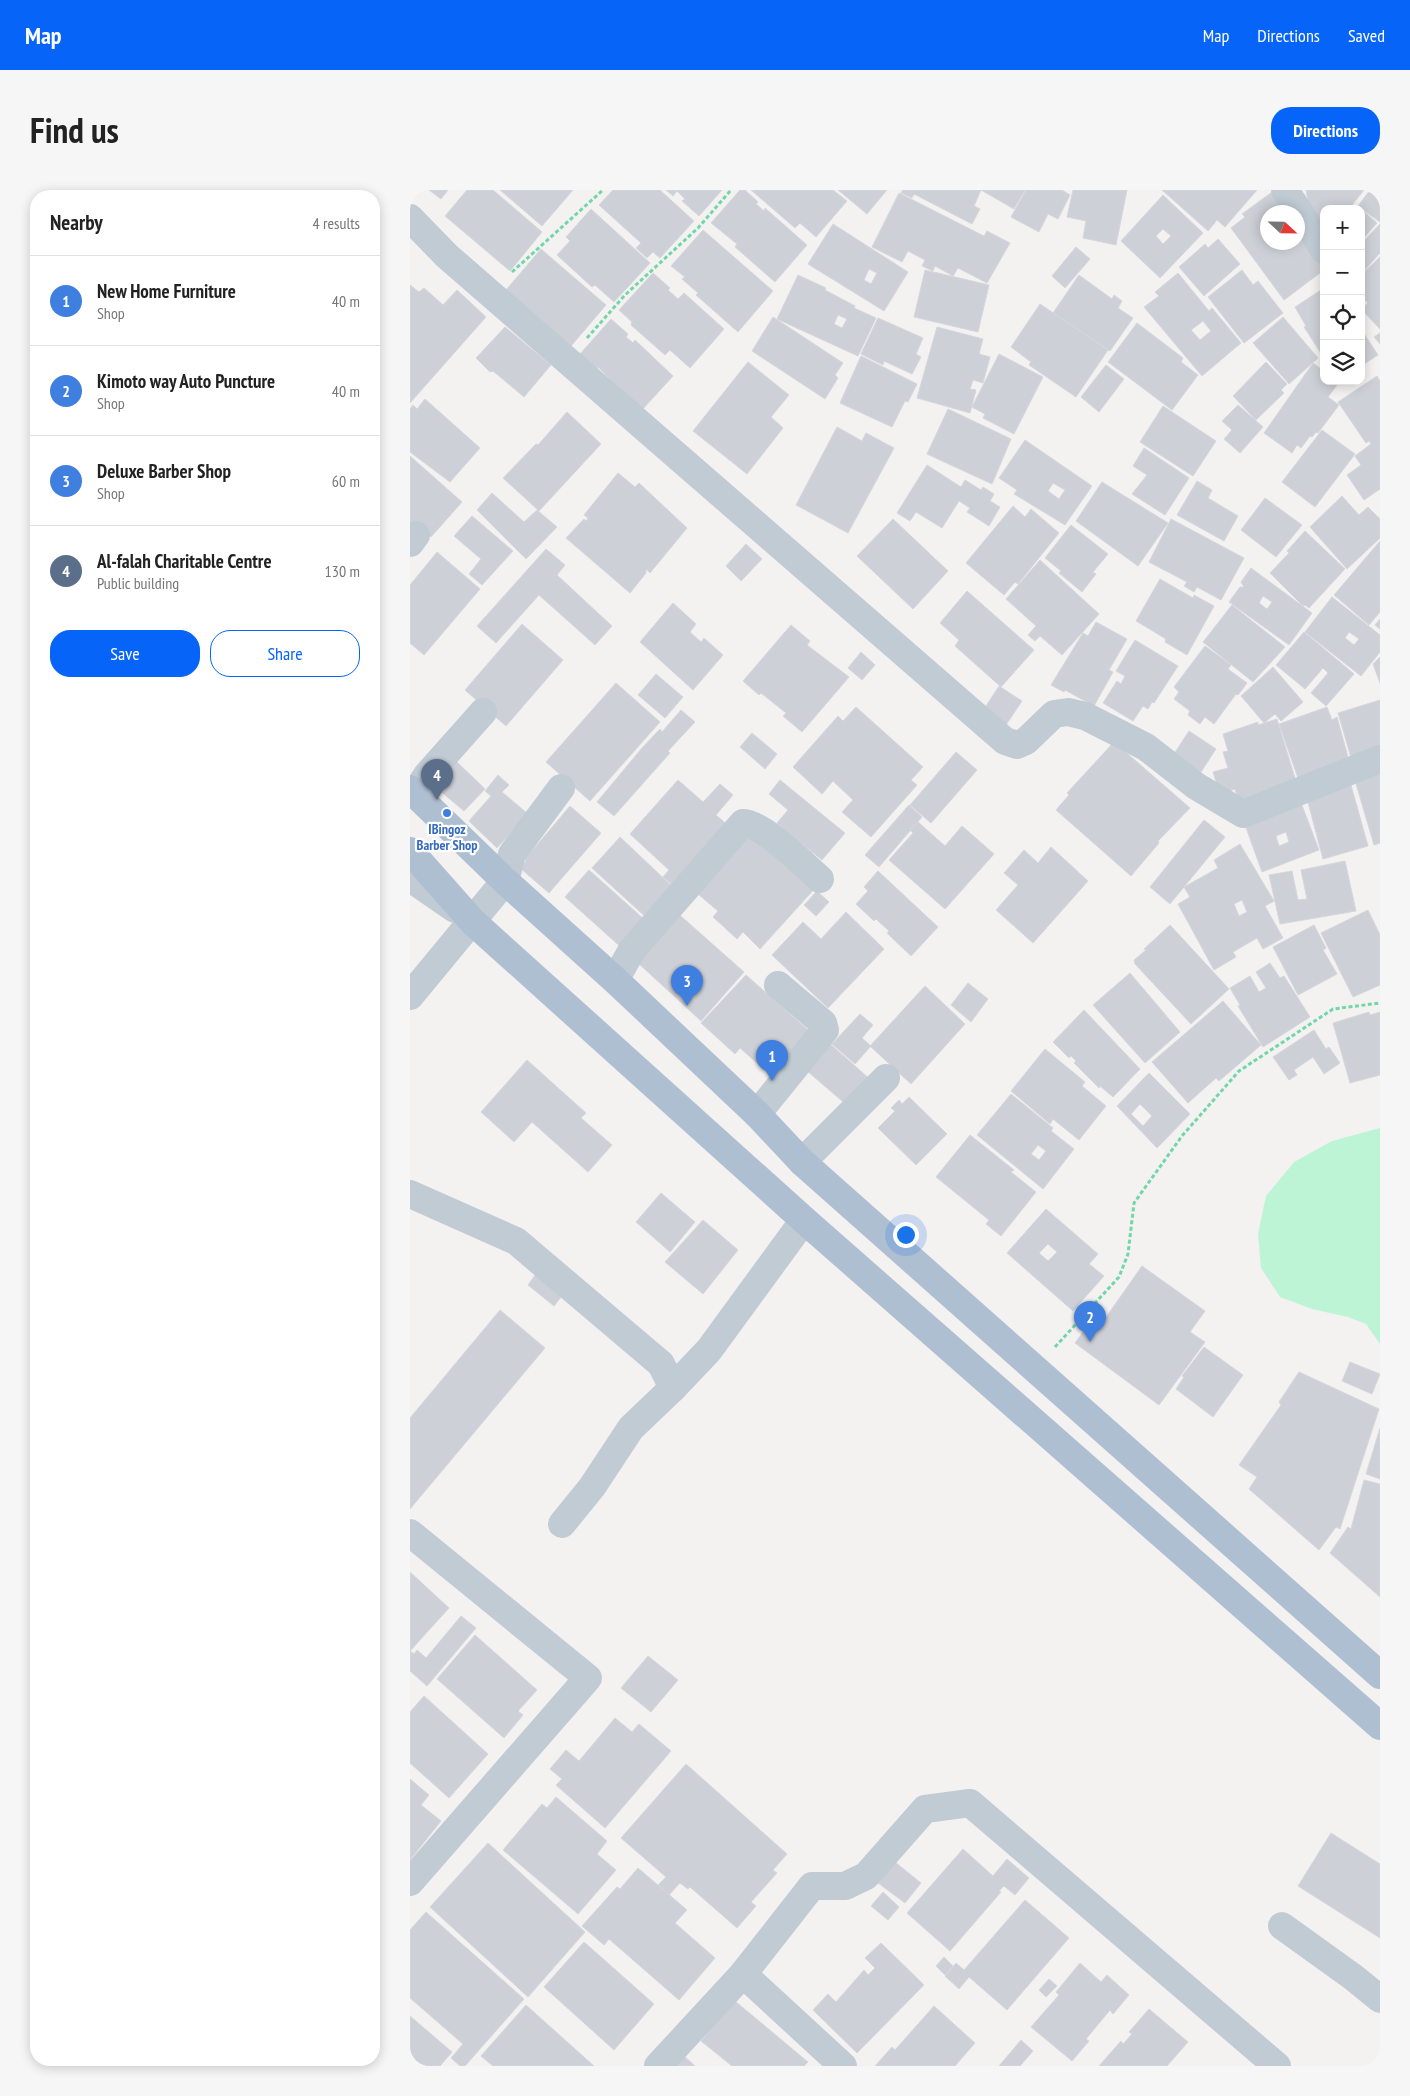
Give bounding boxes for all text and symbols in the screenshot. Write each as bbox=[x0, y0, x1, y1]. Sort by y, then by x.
text: Map bbox=[25, 20, 62, 51]
text: Map bbox=[1203, 24, 1229, 47]
text: Directions bbox=[1257, 24, 1320, 47]
text: Saved bbox=[1348, 24, 1385, 47]
text: Find us bbox=[30, 107, 119, 153]
button: Directions bbox=[1271, 107, 1380, 154]
north arrow bbox=[1260, 205, 1305, 250]
map controls bbox=[1320, 205, 1365, 385]
button: + bbox=[1320, 205, 1365, 250]
text: Nearby bbox=[50, 209, 103, 236]
text: 4 results bbox=[313, 213, 360, 233]
button: − bbox=[1320, 250, 1365, 295]
text: New Home Furniture bbox=[97, 279, 236, 303]
text: 1 bbox=[62, 291, 70, 311]
text: 40 m bbox=[332, 291, 360, 311]
button: locate bbox=[1320, 295, 1365, 340]
text: Shop bbox=[97, 303, 125, 323]
button: layers bbox=[1320, 340, 1365, 385]
text: Kimoto way Auto Puncture bbox=[97, 369, 275, 393]
text: 2 bbox=[62, 381, 70, 401]
text: 40 m bbox=[332, 381, 360, 401]
text: Shop bbox=[97, 393, 125, 413]
text: Deluxe Barber Shop bbox=[97, 459, 231, 483]
text: 3 bbox=[62, 471, 70, 491]
text: 60 m bbox=[332, 471, 360, 491]
text: Shop bbox=[97, 483, 125, 503]
text: Al-falah Charitable Centre bbox=[97, 549, 272, 573]
text: 4 bbox=[62, 561, 70, 581]
text: 130 m bbox=[325, 561, 360, 581]
text: Public building bbox=[97, 573, 179, 593]
button: Save bbox=[50, 630, 200, 677]
button: Share bbox=[210, 630, 360, 677]
pin: 4 bbox=[421, 759, 453, 800]
marker: IBingoz Barber Shop bbox=[441, 807, 453, 819]
place label: IBingoz Barber Shop bbox=[417, 820, 477, 854]
pin: 3 bbox=[671, 965, 703, 1006]
pin: 1 bbox=[756, 1040, 788, 1081]
your location bbox=[893, 1222, 919, 1248]
pin: 2 bbox=[1074, 1301, 1106, 1342]

